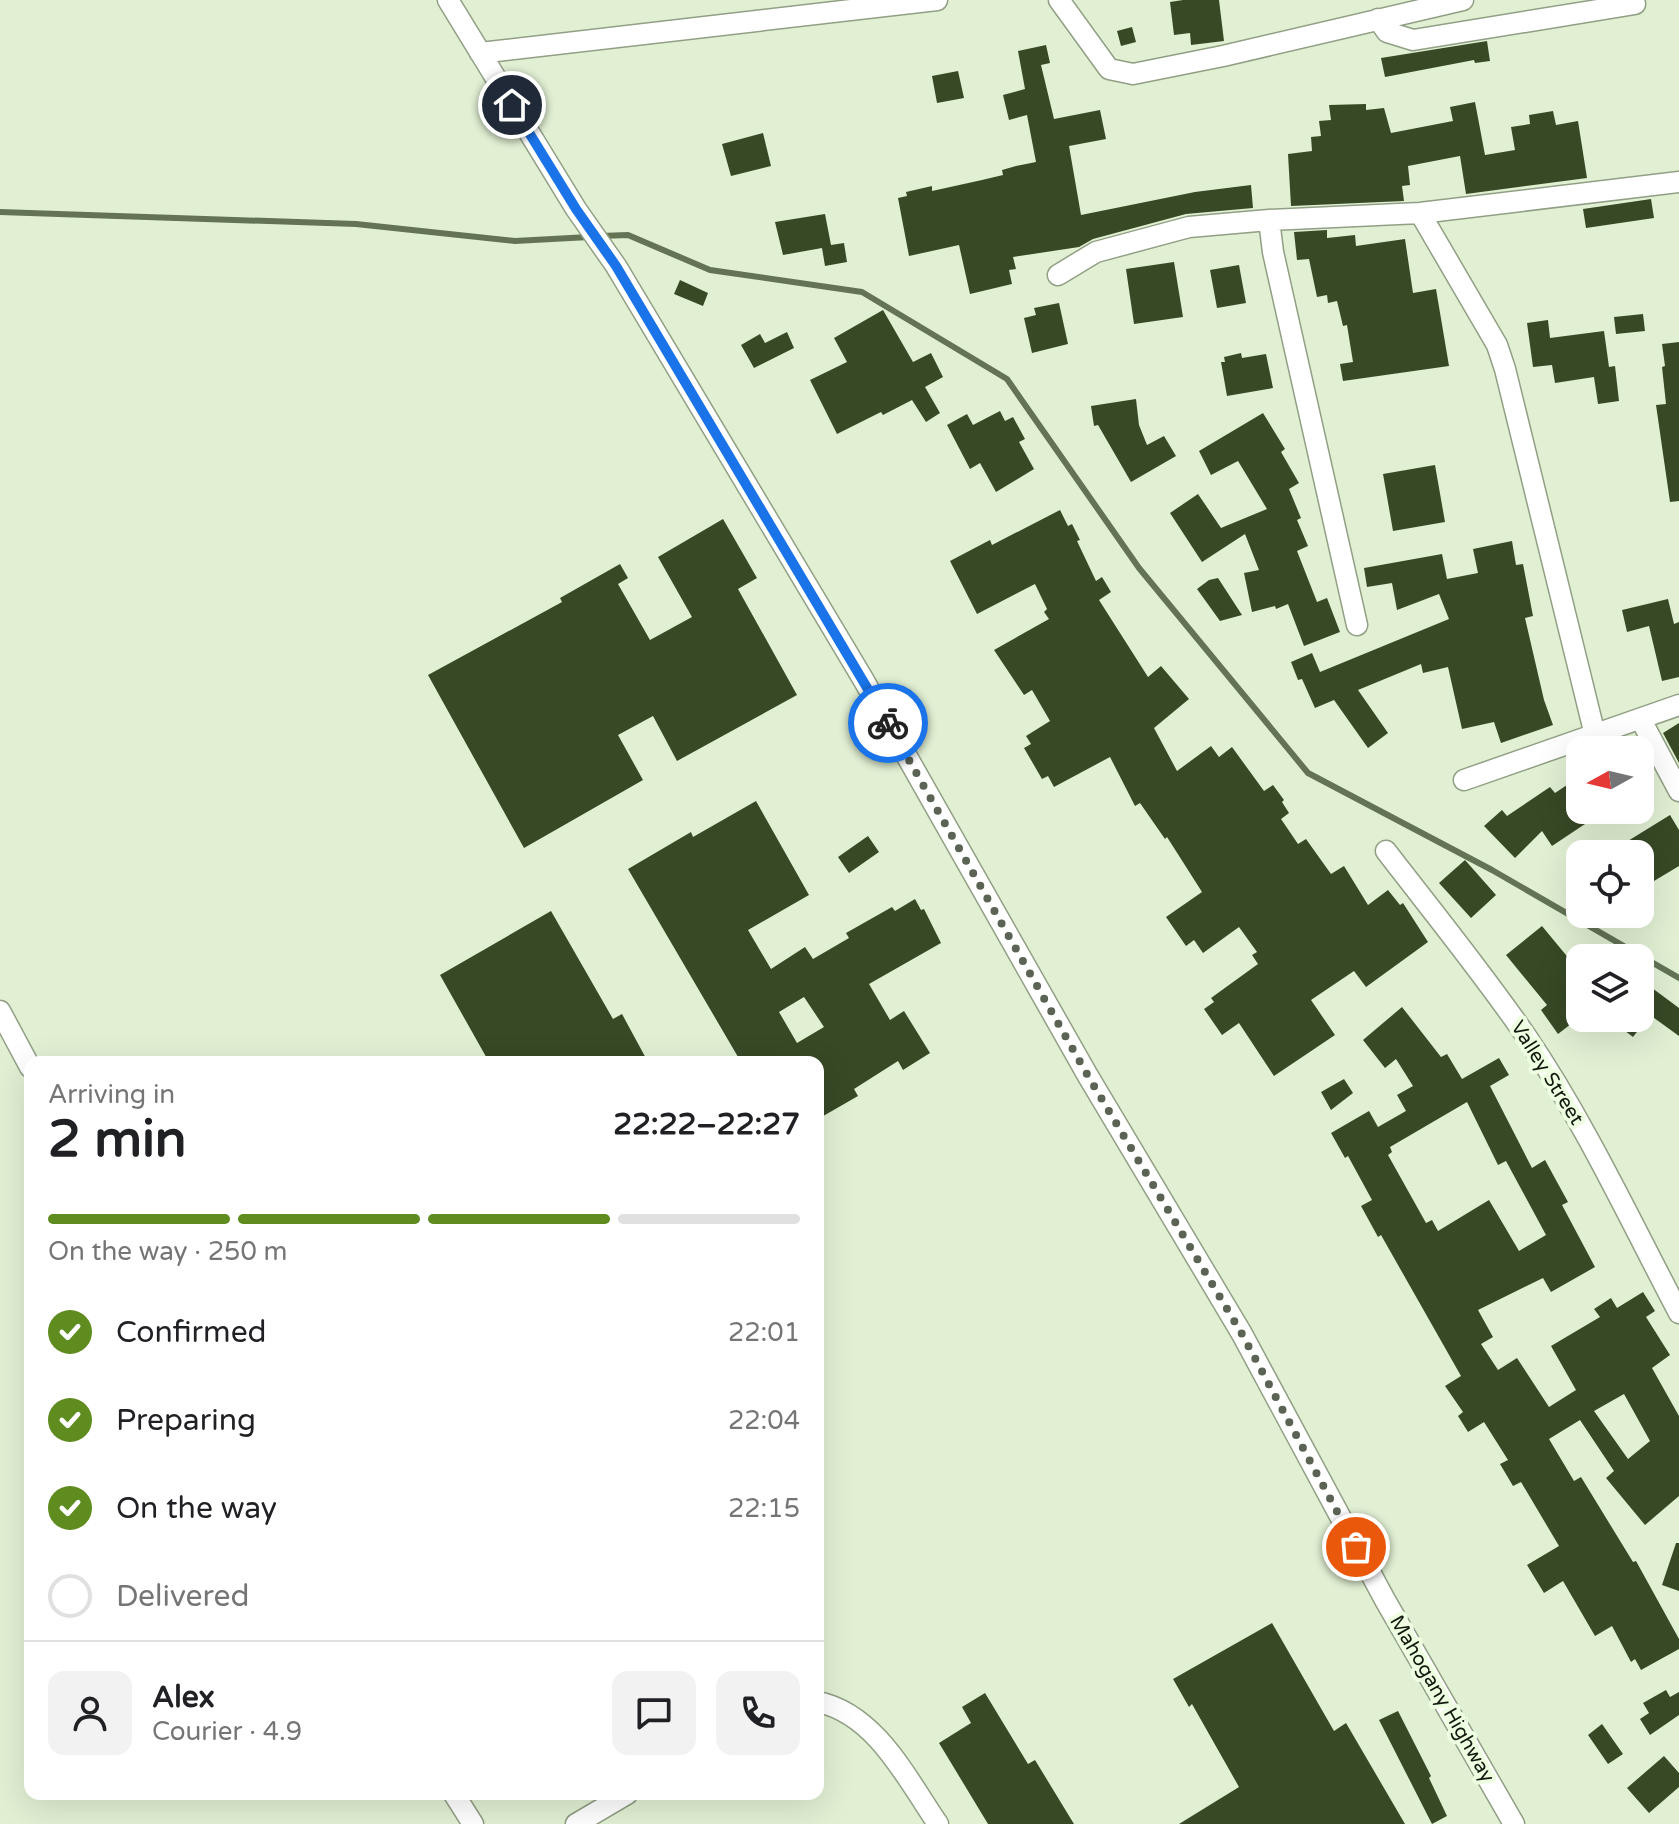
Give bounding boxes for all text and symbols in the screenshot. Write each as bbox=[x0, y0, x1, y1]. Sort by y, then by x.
pin bbox=[478, 71, 546, 139]
icon: home bbox=[490, 83, 534, 127]
courier bbox=[848, 683, 928, 763]
icon: bike bbox=[866, 701, 910, 745]
north arrow bbox=[1566, 736, 1654, 824]
map controls bbox=[1566, 736, 1654, 1032]
button: locate bbox=[1566, 840, 1654, 928]
button: layers bbox=[1566, 944, 1654, 1032]
street label: Valley Street bbox=[1505, 1016, 1589, 1130]
text: Arriving in bbox=[48, 1079, 175, 1110]
text: 22:22–22:27 bbox=[613, 1106, 800, 1143]
text: 2 min bbox=[48, 1108, 187, 1171]
text: On the way · 250 m bbox=[48, 1236, 287, 1267]
icon: check bbox=[48, 1310, 92, 1354]
text: Confirmed bbox=[116, 1314, 267, 1351]
text: 22:01 bbox=[728, 1317, 800, 1348]
icon: check bbox=[48, 1398, 92, 1442]
text: Preparing bbox=[116, 1402, 256, 1439]
text: 22:04 bbox=[728, 1405, 800, 1436]
icon: check bbox=[48, 1486, 92, 1530]
text: On the way bbox=[116, 1490, 277, 1527]
text: 22:15 bbox=[728, 1493, 800, 1524]
pin bbox=[1322, 1513, 1390, 1581]
icon: bag bbox=[1334, 1525, 1378, 1569]
text: Delivered bbox=[116, 1578, 250, 1615]
street label: Mahogany Highway bbox=[1384, 1611, 1500, 1787]
button: person bbox=[48, 1671, 132, 1755]
button: chat bbox=[612, 1671, 696, 1755]
button: phone bbox=[716, 1671, 800, 1755]
text: Alex bbox=[152, 1679, 215, 1716]
text: Courier · 4.9 bbox=[152, 1716, 302, 1747]

